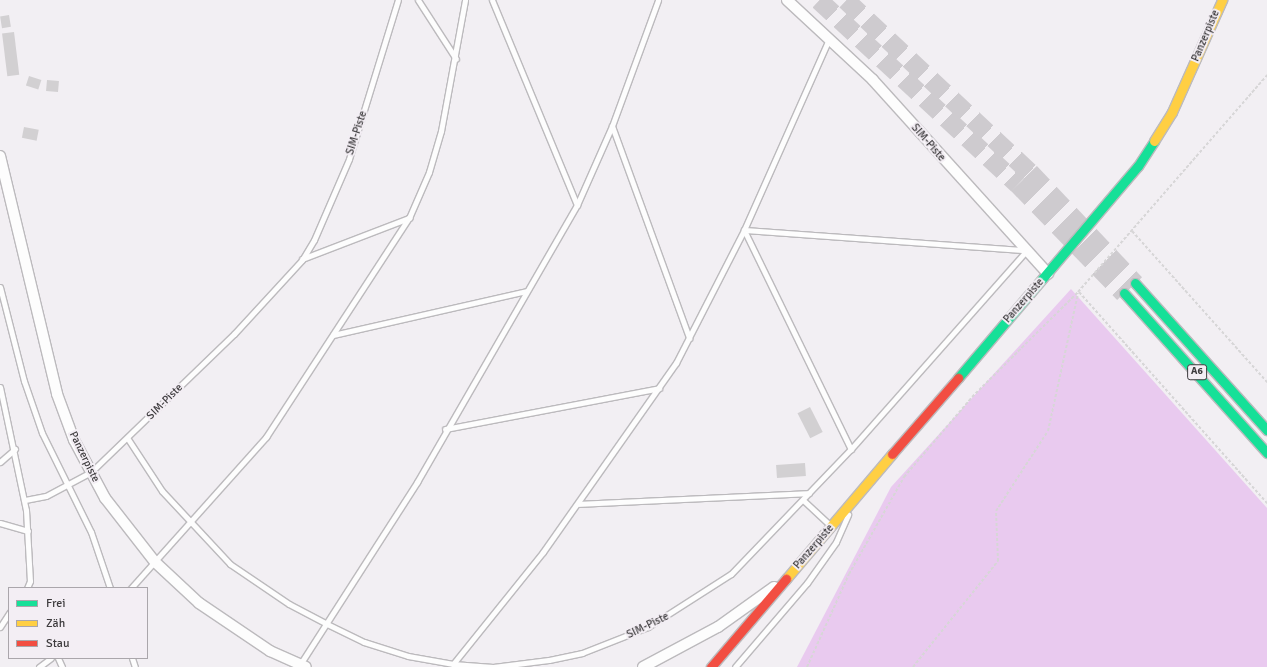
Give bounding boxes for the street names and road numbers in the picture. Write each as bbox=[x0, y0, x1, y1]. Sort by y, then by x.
street label: Panzerpiste bbox=[1189, 8, 1223, 64]
street label: SIM-Piste bbox=[344, 109, 370, 157]
street label: SIM-Piste bbox=[908, 122, 948, 164]
street label: Panzerpiste bbox=[1001, 276, 1047, 326]
road number: A6 bbox=[1187, 364, 1207, 380]
street label: SIM-Piste bbox=[144, 381, 186, 423]
street label: Panzerpiste bbox=[66, 429, 102, 485]
street label: Panzerpiste bbox=[791, 522, 837, 572]
street label: SIM-Piste bbox=[625, 610, 671, 642]

